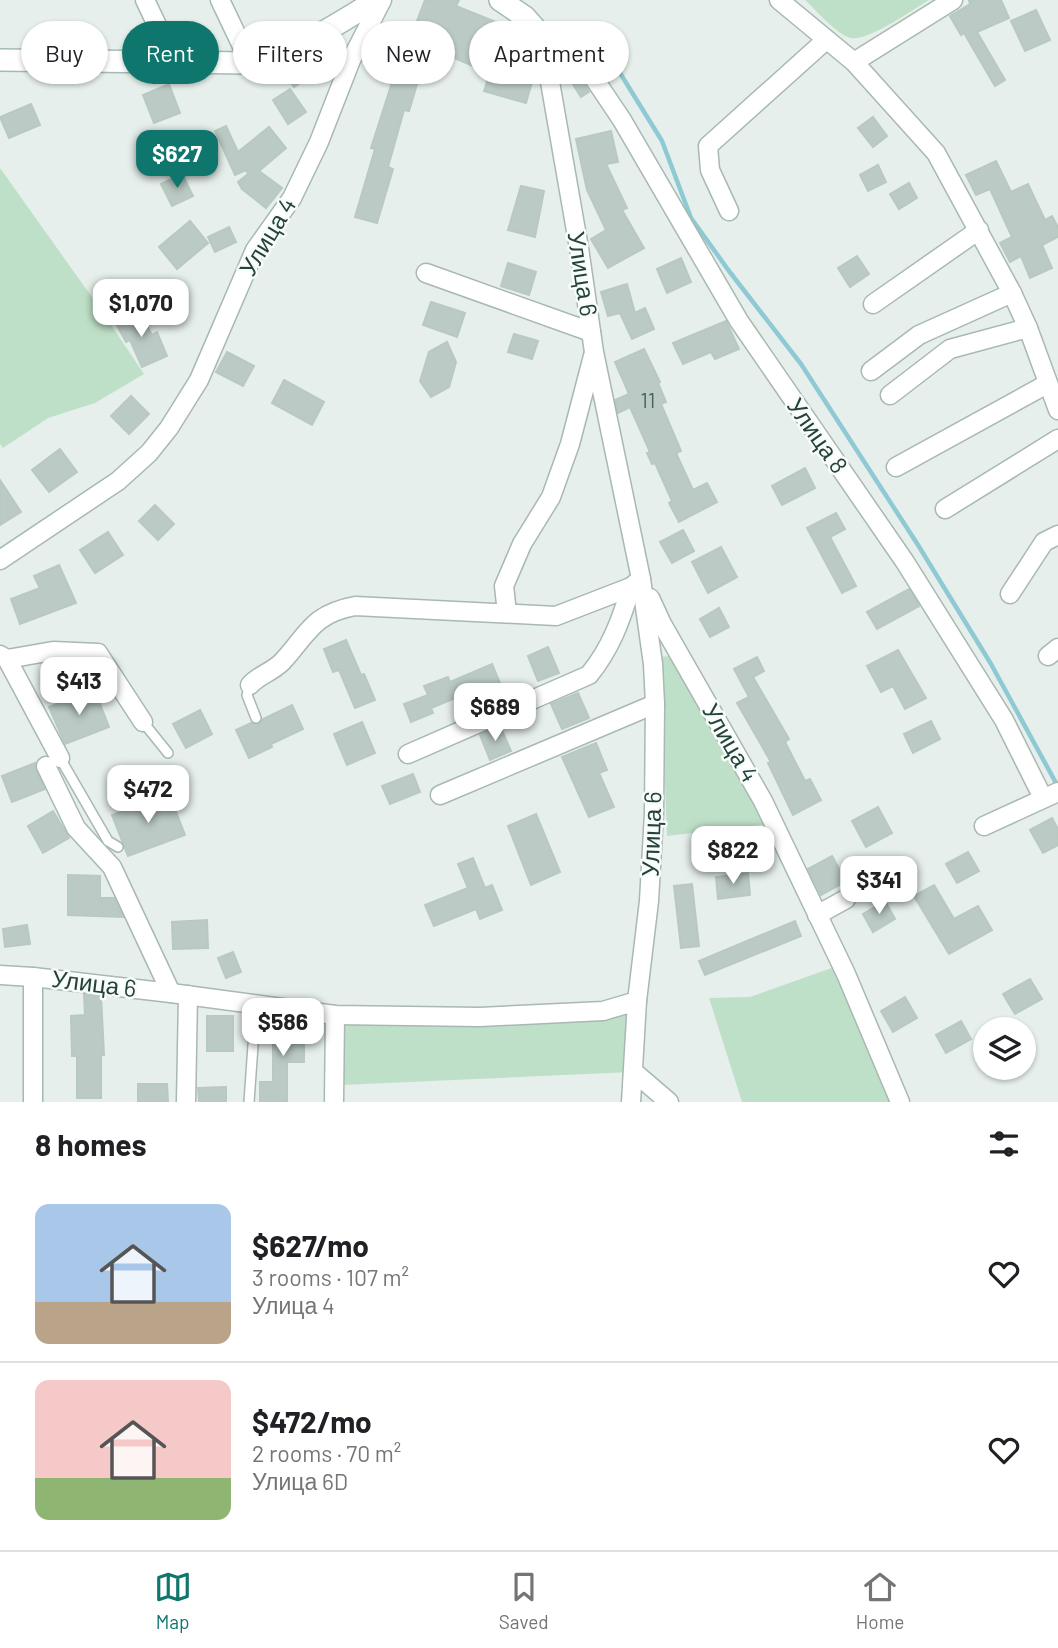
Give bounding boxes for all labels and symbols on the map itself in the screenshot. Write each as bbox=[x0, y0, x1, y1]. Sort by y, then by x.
pin: $627 bbox=[136, 130, 218, 190]
street label: Улица 4 bbox=[232, 192, 301, 281]
street label: Улица 6 bbox=[562, 229, 604, 318]
pin: $1,070 bbox=[84, 280, 198, 339]
house number: 11 bbox=[641, 387, 655, 412]
street label: Улица 8 bbox=[782, 392, 855, 478]
pin: $413 bbox=[38, 658, 120, 717]
pin: $689 bbox=[454, 684, 536, 743]
street label: Улица 4 bbox=[697, 698, 765, 787]
pin: $472 bbox=[107, 766, 189, 825]
street label: Улица 6 bbox=[635, 791, 666, 877]
pin: $822 bbox=[692, 826, 774, 886]
pin: $341 bbox=[838, 856, 920, 916]
street label: Улица 6 bbox=[50, 963, 138, 1002]
pin: $586 bbox=[242, 998, 324, 1058]

